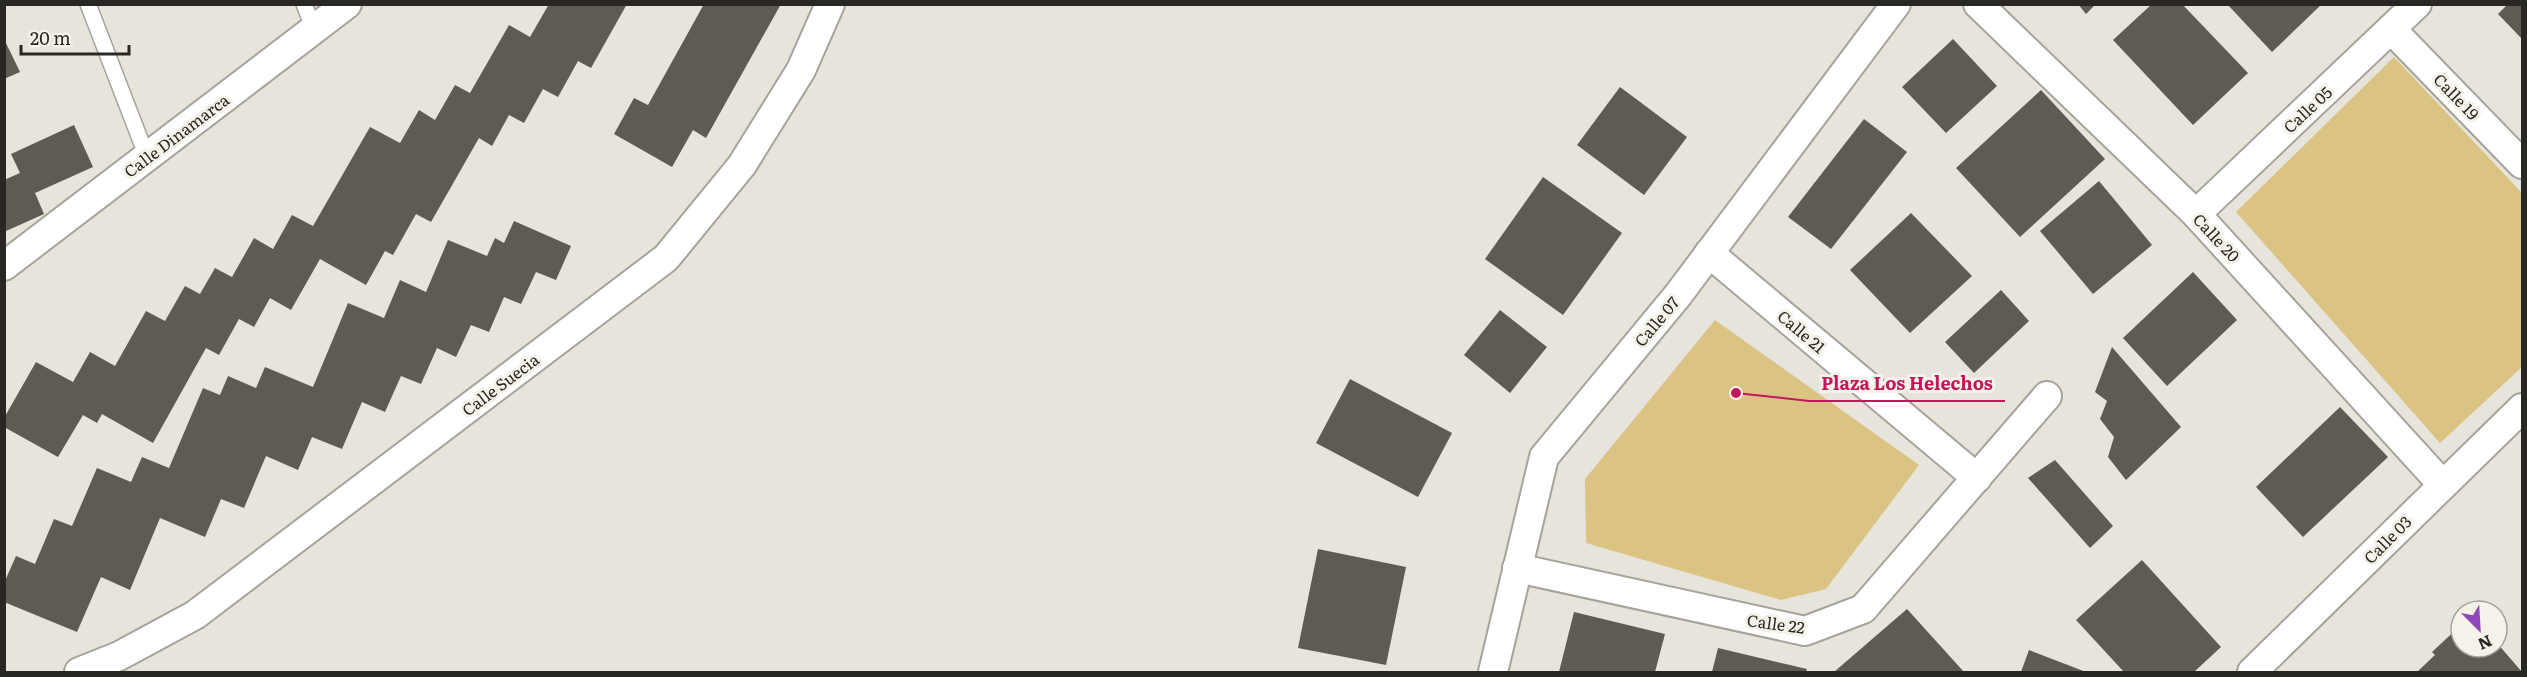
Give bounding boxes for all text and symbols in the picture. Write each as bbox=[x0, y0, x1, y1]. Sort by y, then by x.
scale bar bbox=[21, 18, 129, 56]
text: 20 m bbox=[30, 24, 71, 51]
street label: Calle 19 bbox=[2429, 67, 2485, 125]
street label: Calle 05 bbox=[2277, 80, 2337, 138]
street label: Calle Dinamarca bbox=[118, 87, 234, 183]
street label: Calle 20 bbox=[2188, 207, 2246, 267]
street label: Calle 07 bbox=[1628, 291, 1684, 351]
street label: Calle 21 bbox=[1773, 304, 1832, 359]
street label: Calle Suecia bbox=[456, 347, 544, 421]
callout: Plaza Los Helechos bbox=[1809, 365, 2005, 401]
text: Plaza Los Helechos bbox=[1821, 369, 1993, 396]
street label: Calle 03 bbox=[2358, 510, 2416, 568]
north arrow bbox=[2449, 599, 2509, 659]
street label: Calle 22 bbox=[1746, 607, 1806, 639]
text: N bbox=[2474, 630, 2497, 657]

